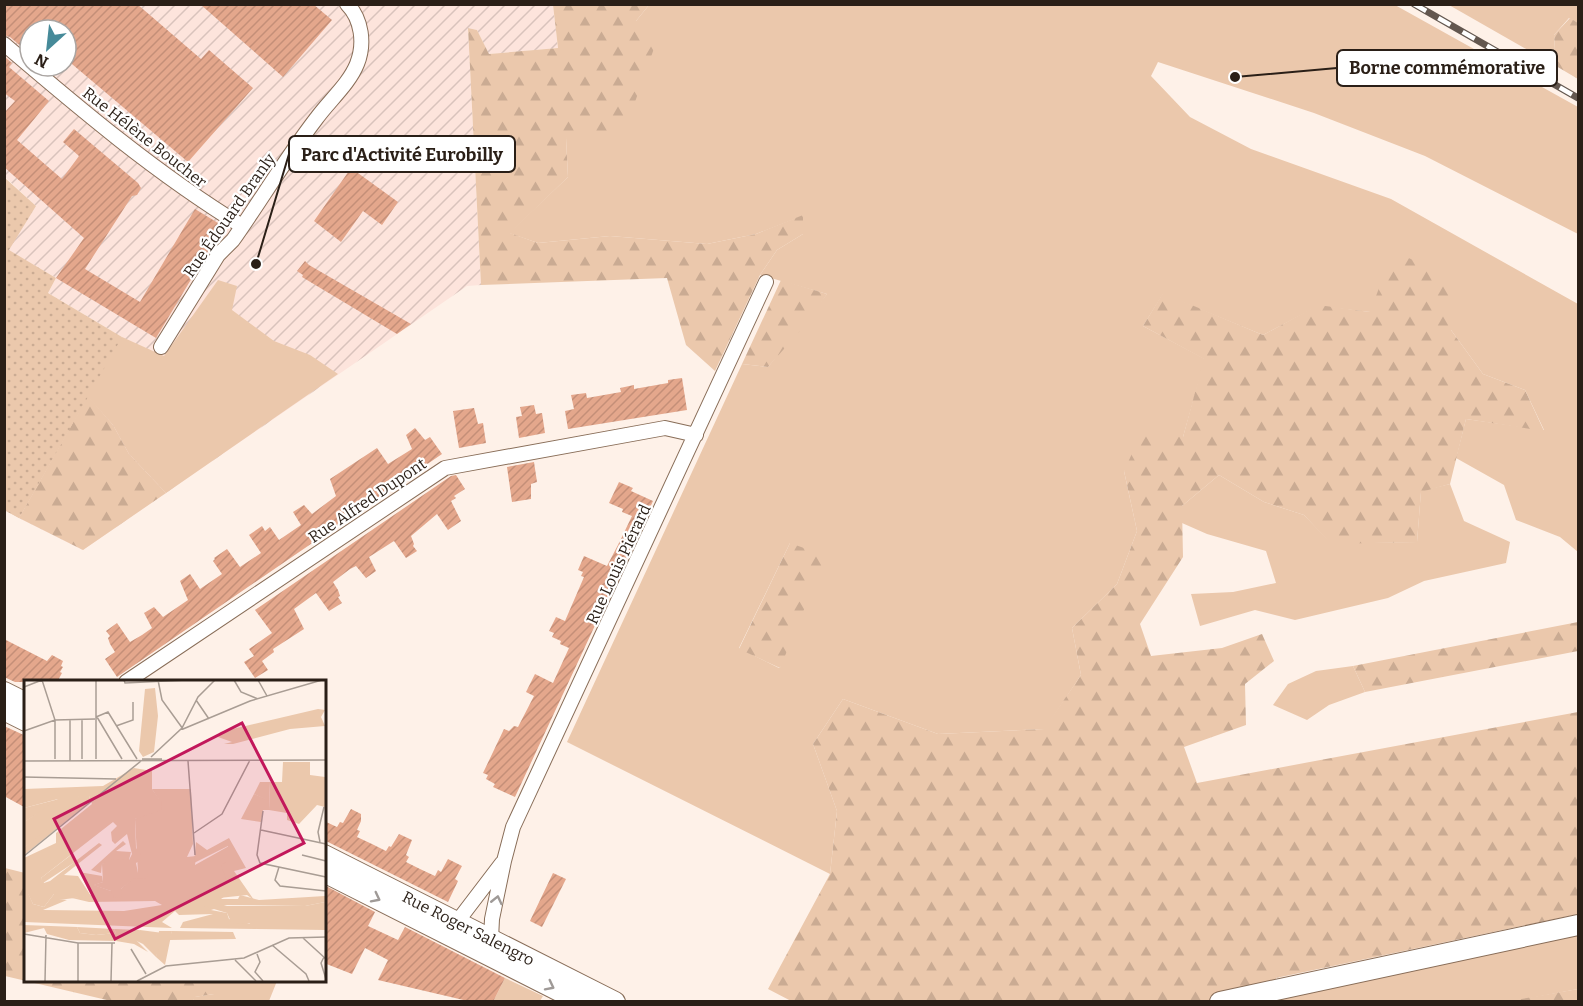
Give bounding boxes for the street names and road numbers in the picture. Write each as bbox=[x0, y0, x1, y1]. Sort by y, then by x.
street label: Rue Hélène Boucher bbox=[79, 83, 210, 192]
street label: Rue Édouard Branly bbox=[179, 149, 280, 281]
street label: Rue Alfred Dupont bbox=[305, 454, 430, 547]
street label: Rue Louis Piérard bbox=[582, 501, 655, 627]
street label: Rue Roger Salengro bbox=[399, 887, 538, 970]

